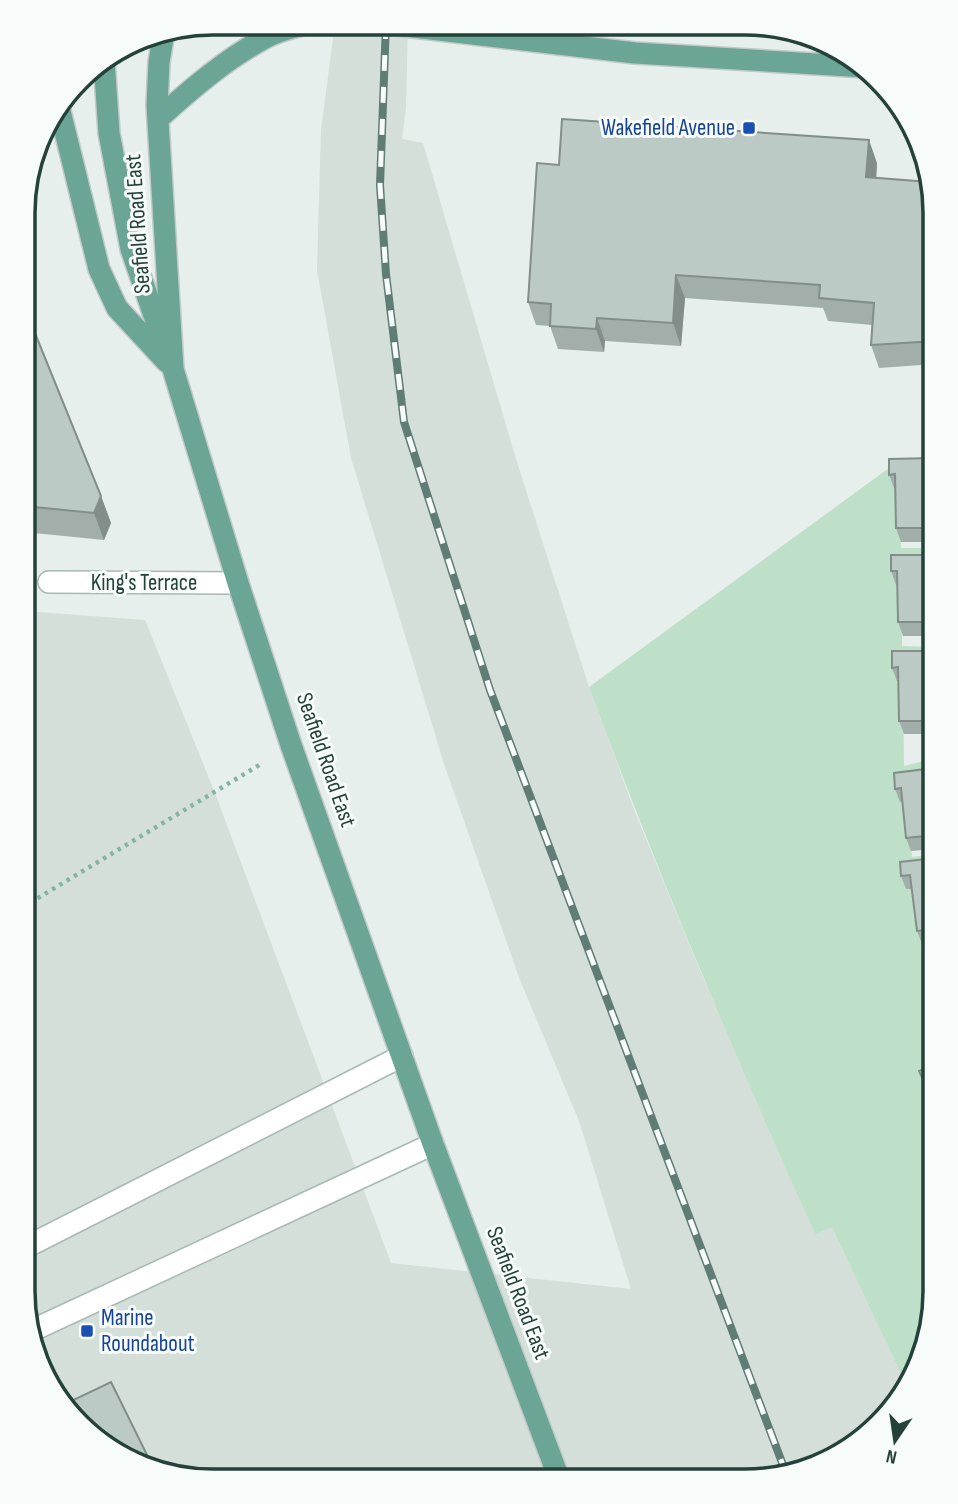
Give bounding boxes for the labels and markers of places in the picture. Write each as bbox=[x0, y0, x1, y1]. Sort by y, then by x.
place label: Wakefield Avenue bbox=[601, 114, 735, 142]
marker: Wakefield Avenue bbox=[741, 120, 757, 136]
place label: Marine Roundabout bbox=[101, 1304, 195, 1358]
marker: Marine Roundabout bbox=[79, 1323, 95, 1339]

